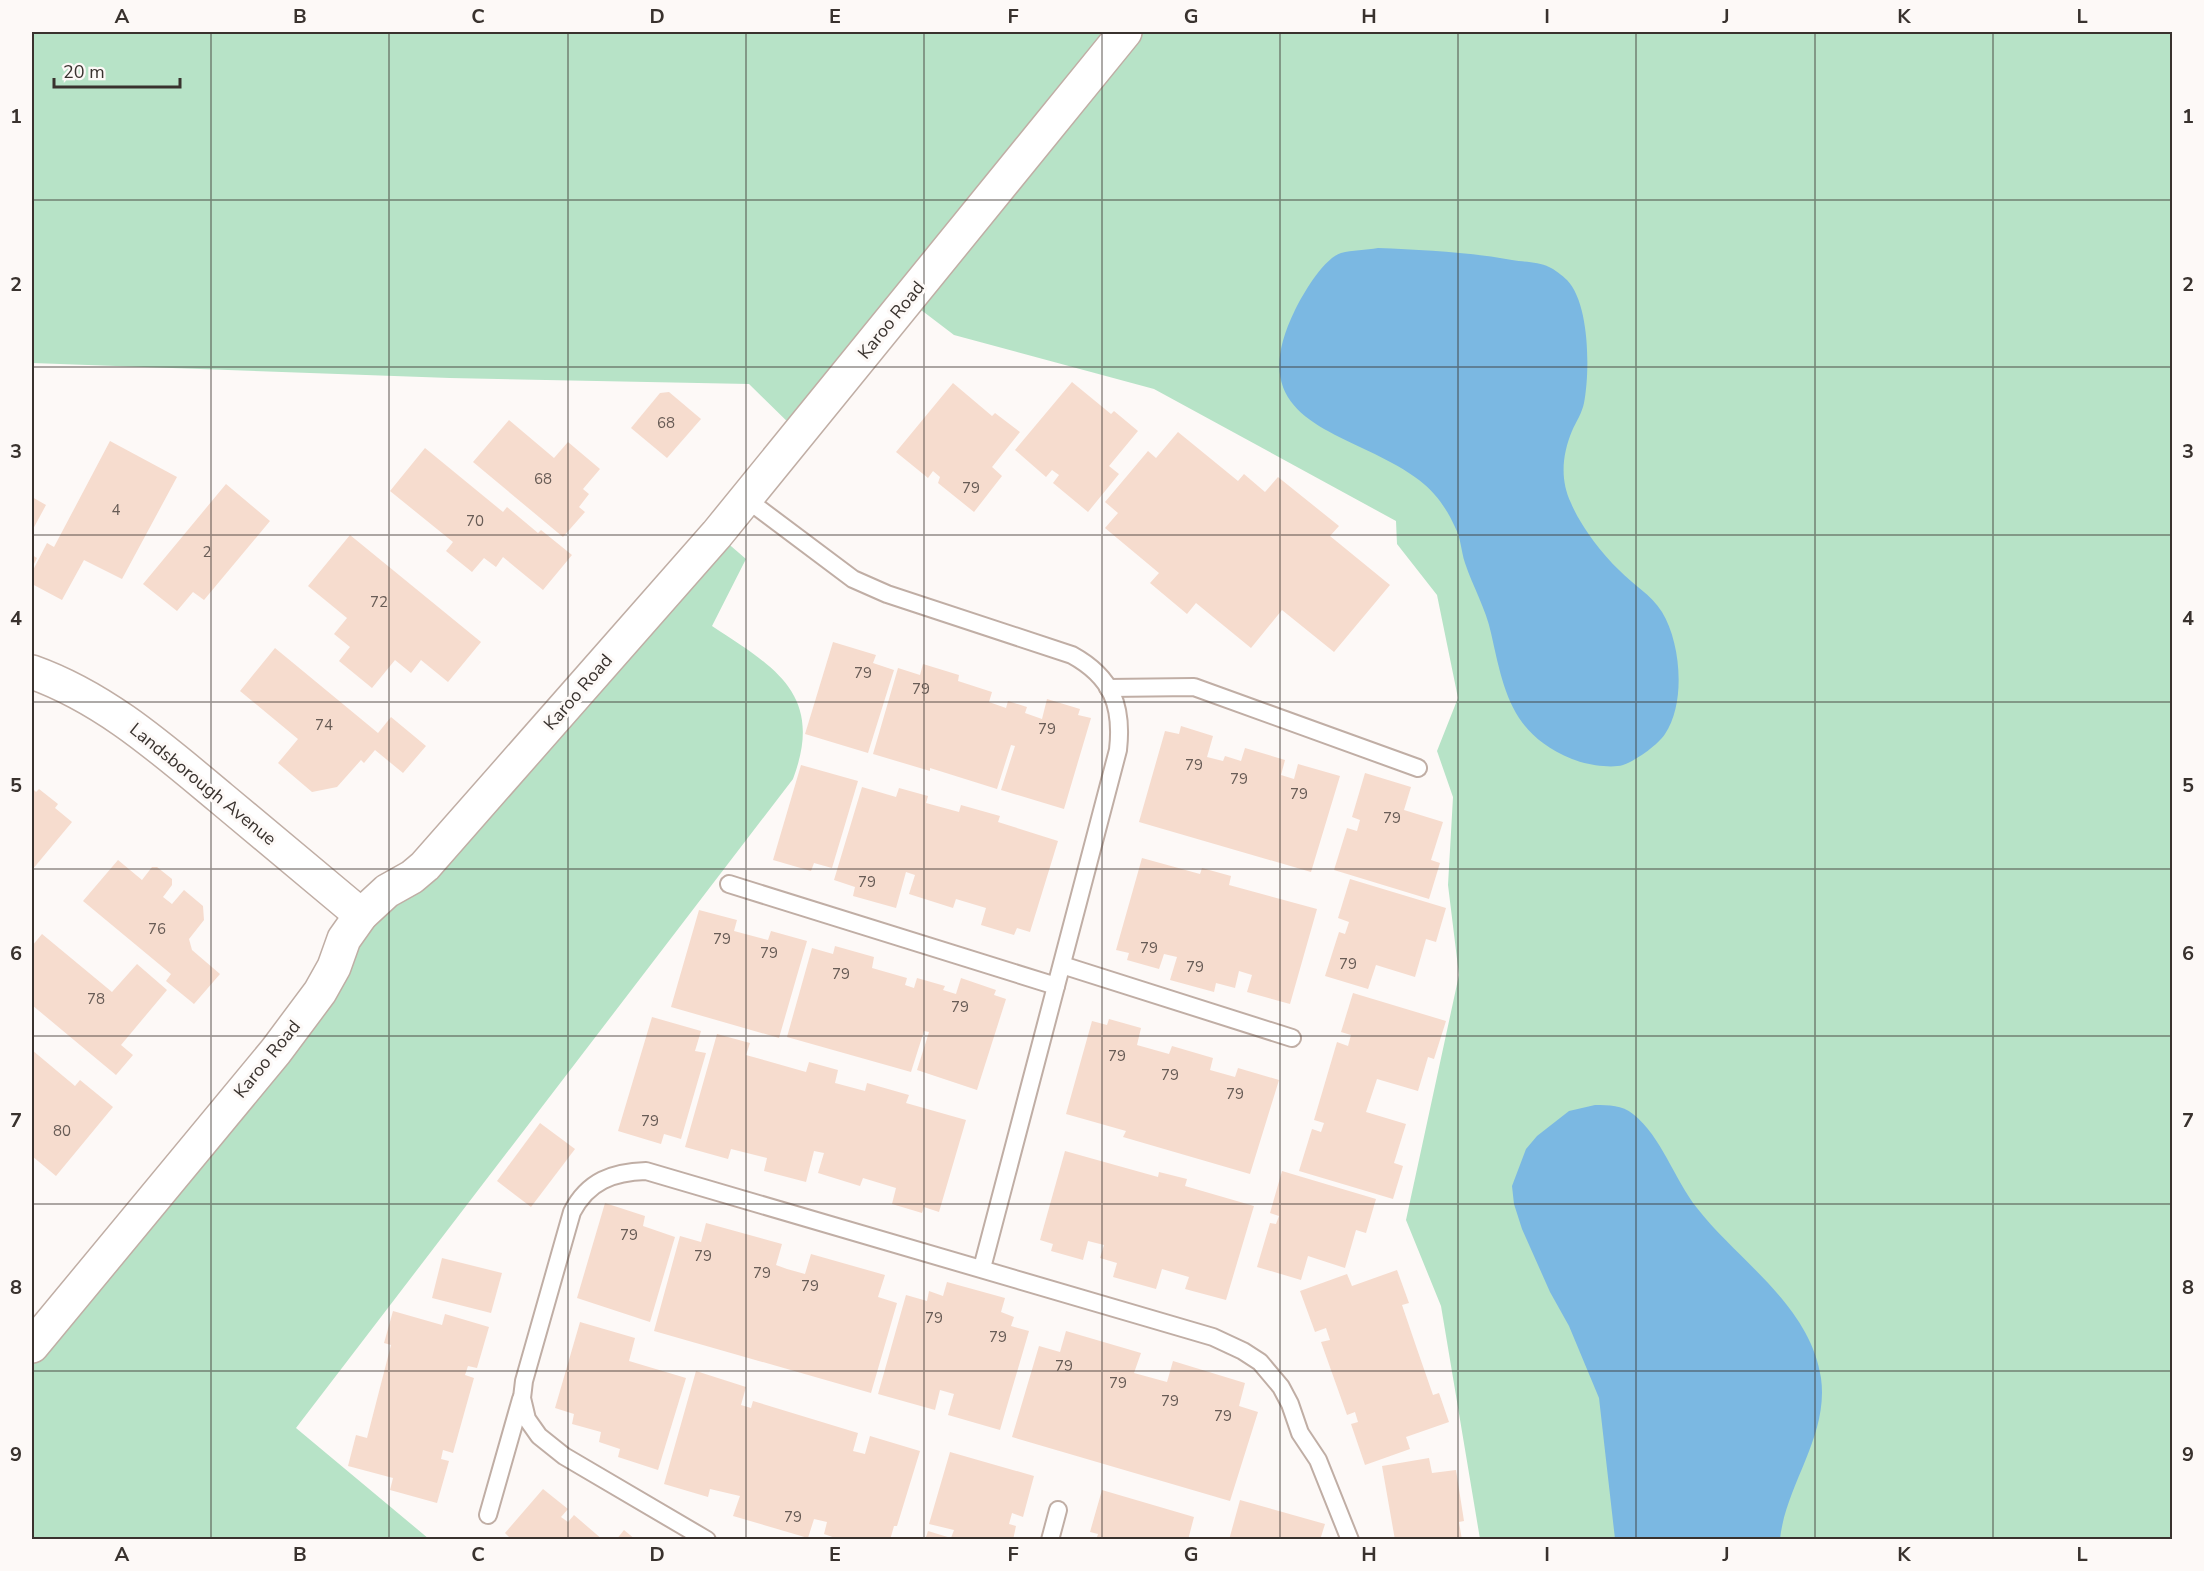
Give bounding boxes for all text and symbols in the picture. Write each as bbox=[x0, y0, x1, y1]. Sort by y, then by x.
text: A bbox=[115, 3, 130, 30]
text: B bbox=[293, 3, 307, 30]
text: C bbox=[471, 3, 485, 30]
text: D bbox=[649, 3, 665, 30]
text: E bbox=[829, 3, 841, 30]
text: F bbox=[1007, 3, 1019, 30]
text: G bbox=[1184, 3, 1198, 30]
text: H bbox=[1361, 3, 1377, 30]
text: I bbox=[1544, 3, 1550, 30]
text: J bbox=[1721, 3, 1730, 30]
text: K bbox=[1897, 3, 1911, 30]
text: L bbox=[2076, 3, 2088, 30]
scale bar bbox=[54, 51, 180, 89]
text: 20 m bbox=[63, 60, 105, 84]
text: 1 bbox=[10, 103, 22, 130]
text: 1 bbox=[2182, 103, 2194, 130]
text: 2 bbox=[10, 271, 22, 298]
text: 2 bbox=[2182, 271, 2194, 298]
street label: Karoo Road bbox=[852, 276, 930, 364]
house number: 68 bbox=[657, 413, 675, 433]
text: 3 bbox=[10, 438, 22, 465]
text: 3 bbox=[2182, 438, 2194, 465]
house number: 68 bbox=[534, 469, 552, 489]
house number: 79 bbox=[962, 478, 980, 498]
house number: 4 bbox=[111, 500, 121, 520]
house number: 70 bbox=[466, 511, 484, 531]
house number: 2 bbox=[202, 542, 212, 562]
house number: 72 bbox=[370, 592, 388, 612]
text: 4 bbox=[10, 605, 22, 632]
text: 4 bbox=[2182, 605, 2194, 632]
street label: Karoo Road bbox=[538, 649, 618, 735]
house number: 79 bbox=[854, 663, 872, 683]
house number: 79 bbox=[912, 679, 930, 699]
house number: 74 bbox=[315, 715, 333, 735]
street label: Landsborough Avenue bbox=[125, 717, 281, 851]
house number: 79 bbox=[1038, 719, 1056, 739]
house number: 79 bbox=[1185, 755, 1203, 775]
house number: 79 bbox=[1230, 769, 1248, 789]
text: 5 bbox=[10, 772, 22, 799]
text: 5 bbox=[2182, 772, 2194, 799]
house number: 79 bbox=[1290, 784, 1308, 804]
house number: 79 bbox=[1383, 808, 1401, 828]
house number: 79 bbox=[858, 872, 876, 892]
house number: 76 bbox=[148, 919, 166, 939]
house number: 79 bbox=[713, 929, 731, 949]
house number: 79 bbox=[1140, 938, 1158, 958]
text: 6 bbox=[10, 940, 22, 967]
text: 6 bbox=[2182, 940, 2194, 967]
house number: 79 bbox=[760, 943, 778, 963]
house number: 79 bbox=[1339, 954, 1357, 974]
house number: 79 bbox=[1186, 957, 1204, 977]
house number: 79 bbox=[832, 964, 850, 984]
house number: 78 bbox=[87, 989, 105, 1009]
house number: 79 bbox=[951, 997, 969, 1017]
street label: Karoo Road bbox=[228, 1015, 306, 1103]
house number: 79 bbox=[1108, 1046, 1126, 1066]
house number: 79 bbox=[1161, 1065, 1179, 1085]
house number: 79 bbox=[1226, 1084, 1244, 1104]
text: 7 bbox=[10, 1107, 22, 1134]
text: 7 bbox=[2182, 1107, 2194, 1134]
house number: 79 bbox=[641, 1111, 659, 1131]
house number: 80 bbox=[53, 1121, 71, 1141]
house number: 79 bbox=[620, 1225, 638, 1245]
house number: 79 bbox=[694, 1246, 712, 1266]
house number: 79 bbox=[753, 1263, 771, 1283]
text: 8 bbox=[10, 1274, 22, 1301]
text: 8 bbox=[2182, 1274, 2194, 1301]
house number: 79 bbox=[801, 1276, 819, 1296]
house number: 79 bbox=[925, 1308, 943, 1328]
house number: 79 bbox=[989, 1327, 1007, 1347]
house number: 79 bbox=[1055, 1356, 1073, 1376]
house number: 79 bbox=[1109, 1373, 1127, 1393]
house number: 79 bbox=[1161, 1391, 1179, 1411]
house number: 79 bbox=[1214, 1406, 1232, 1426]
text: 9 bbox=[10, 1441, 22, 1468]
text: 9 bbox=[2182, 1441, 2194, 1468]
house number: 79 bbox=[784, 1507, 802, 1527]
text: A bbox=[115, 1541, 130, 1568]
text: B bbox=[293, 1541, 307, 1568]
text: C bbox=[471, 1541, 485, 1568]
text: D bbox=[649, 1541, 665, 1568]
text: E bbox=[829, 1541, 841, 1568]
text: F bbox=[1007, 1541, 1019, 1568]
text: G bbox=[1184, 1541, 1198, 1568]
text: H bbox=[1361, 1541, 1377, 1568]
text: I bbox=[1544, 1541, 1550, 1568]
text: J bbox=[1721, 1541, 1730, 1568]
text: K bbox=[1897, 1541, 1911, 1568]
text: L bbox=[2076, 1541, 2088, 1568]

